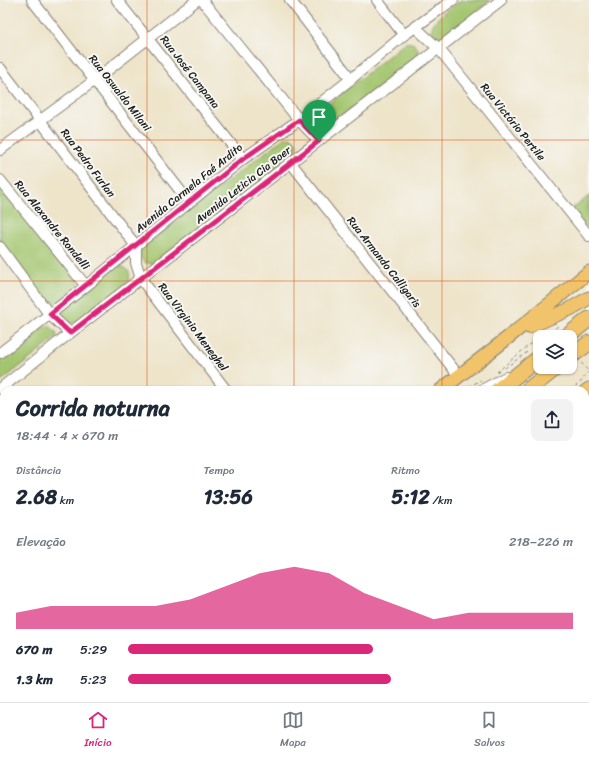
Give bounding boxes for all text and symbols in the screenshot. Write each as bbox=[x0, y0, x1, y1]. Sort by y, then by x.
street label: Rua José Campana bbox=[155, 31, 225, 113]
street label: Rua Oswaldo Milani bbox=[84, 50, 157, 136]
street label: Rua Victório Pertile bbox=[476, 79, 551, 165]
pin bbox=[302, 100, 336, 141]
icon: arrive bbox=[308, 106, 330, 128]
street label: Rua Pedro Furlan bbox=[56, 124, 120, 202]
street label: Avenida Carmela Faé Ardito bbox=[130, 138, 248, 238]
street label: Avenida Leticia Cia Boer bbox=[190, 140, 296, 229]
street label: Rua Alexandre Rondelli bbox=[10, 176, 95, 275]
street label: Rua Armando Calligaris bbox=[342, 212, 426, 312]
street label: Rua Virginio Meneghel bbox=[153, 279, 233, 376]
map controls bbox=[533, 330, 577, 374]
button: layers bbox=[533, 330, 577, 374]
text: Corrida noturna bbox=[16, 389, 170, 428]
button: share bbox=[531, 399, 573, 441]
text: 18:44 · 4 × 670 m bbox=[16, 424, 118, 447]
text: Distância bbox=[16, 461, 61, 480]
text: Tempo bbox=[204, 461, 234, 480]
text: Ritmo bbox=[391, 461, 420, 480]
text: 2.68 bbox=[16, 480, 57, 515]
text: 13:56 bbox=[204, 480, 253, 515]
text: 5:12 bbox=[391, 480, 430, 515]
text: km bbox=[57, 491, 74, 510]
text: /km bbox=[430, 491, 452, 510]
text: Elevação bbox=[16, 530, 66, 553]
text: 218–226 m bbox=[509, 530, 573, 553]
text: 670 m bbox=[16, 638, 52, 661]
text: 5:29 bbox=[80, 638, 107, 661]
text: 1.3 km bbox=[16, 668, 53, 691]
text: 5:23 bbox=[80, 668, 107, 691]
tab: Início bbox=[84, 709, 112, 752]
tab: Mapa bbox=[280, 709, 306, 752]
tab: Salvos bbox=[474, 709, 505, 752]

